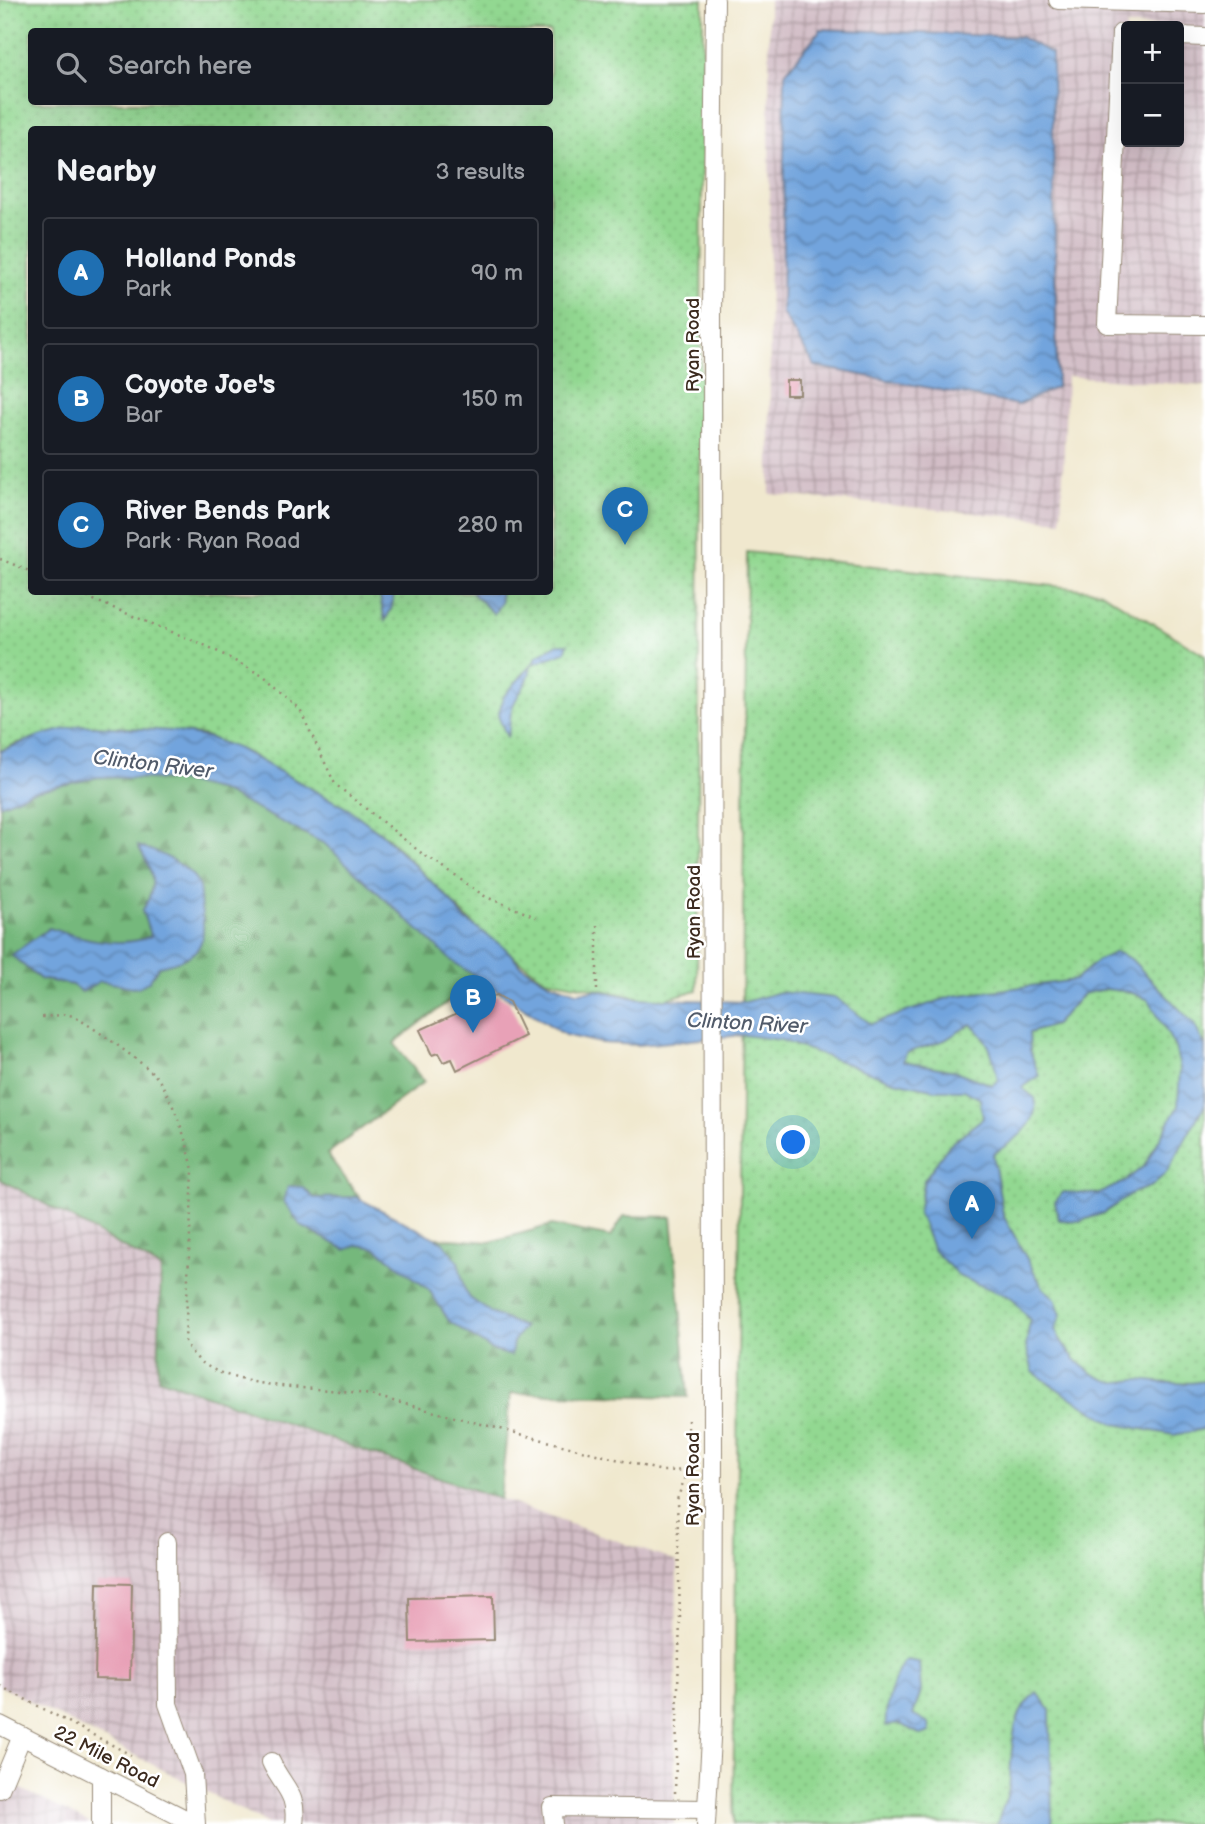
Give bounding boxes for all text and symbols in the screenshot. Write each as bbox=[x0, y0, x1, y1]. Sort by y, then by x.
map controls bbox=[1121, 21, 1184, 147]
button: + bbox=[1121, 21, 1184, 84]
search box bbox=[28, 28, 553, 105]
icon: search bbox=[52, 48, 90, 86]
text: Search here bbox=[108, 51, 252, 82]
button: − bbox=[1121, 84, 1184, 147]
text: Nearby bbox=[56, 154, 156, 190]
text: 3 results bbox=[436, 158, 525, 186]
text: Holland Ponds bbox=[125, 244, 296, 275]
text: A bbox=[74, 259, 88, 287]
text: 90 m bbox=[471, 259, 523, 287]
text: Park bbox=[125, 275, 171, 303]
street label: Ryan Road bbox=[682, 298, 705, 392]
text: Coyote Joe's bbox=[125, 370, 275, 401]
text: B bbox=[73, 385, 89, 413]
text: 150 m bbox=[462, 385, 523, 413]
text: Bar bbox=[125, 401, 162, 429]
pin: C bbox=[602, 487, 648, 545]
text: River Bends Park bbox=[125, 496, 330, 527]
text: C bbox=[73, 511, 89, 539]
text: 280 m bbox=[457, 511, 523, 539]
text: Park · Ryan Road bbox=[125, 527, 300, 555]
water label: Clinton River bbox=[92, 745, 216, 784]
street label: Ryan Road bbox=[683, 865, 706, 959]
pin: B bbox=[450, 975, 496, 1033]
water label: Clinton River bbox=[686, 1008, 809, 1039]
your location bbox=[776, 1125, 810, 1159]
pin: A bbox=[949, 1181, 995, 1239]
street label: Ryan Road bbox=[682, 1432, 705, 1526]
street label: 22 Mile Road bbox=[50, 1721, 163, 1794]

